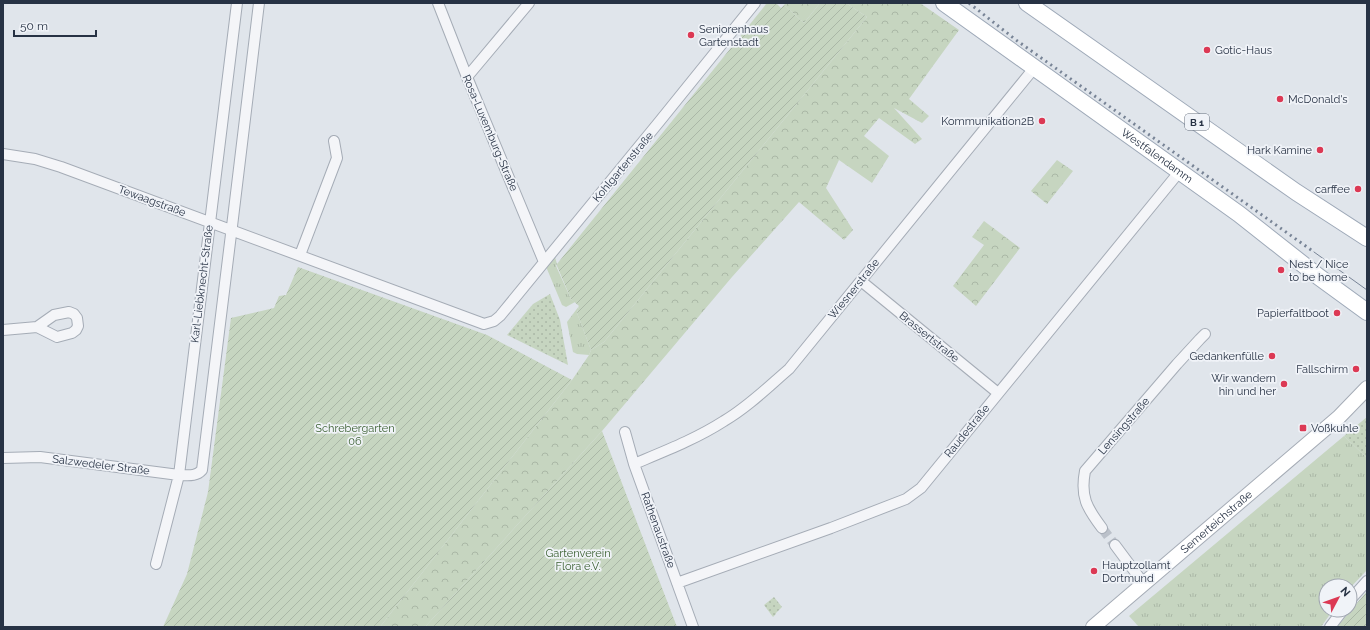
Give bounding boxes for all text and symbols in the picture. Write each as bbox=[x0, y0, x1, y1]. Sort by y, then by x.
scale bar bbox=[14, 12, 96, 38]
text: 50 m bbox=[20, 19, 48, 33]
place label: Seniorenhaus Gartenstadt bbox=[699, 23, 768, 49]
marker: Seniorenhaus Gartenstadt bbox=[686, 30, 696, 40]
place label: Gotic-Haus bbox=[1215, 44, 1272, 57]
marker: Gotic-Haus bbox=[1202, 45, 1212, 55]
street label: Rosa-Luxemburg-Straße bbox=[460, 73, 521, 194]
place label: McDonald's bbox=[1288, 93, 1348, 106]
marker: McDonald's bbox=[1275, 94, 1285, 104]
road number: B 1 bbox=[1185, 114, 1209, 130]
place label: Kommunikation2B bbox=[941, 115, 1034, 128]
marker: Kommunikation2B bbox=[1037, 116, 1047, 126]
street label: Westfalendamm bbox=[1119, 125, 1195, 185]
street label: Kohlgartenstraße bbox=[590, 129, 656, 205]
place label: Hark Kamine bbox=[1247, 144, 1313, 157]
marker: Hark Kamine bbox=[1315, 145, 1325, 155]
street label: Tewaagstraße bbox=[117, 183, 188, 219]
place label: carffee bbox=[1315, 183, 1351, 196]
marker: carffee bbox=[1353, 184, 1363, 194]
street label: Karl-Liebknecht-Straße bbox=[188, 224, 216, 344]
street label: Wiesnerstraße bbox=[826, 256, 883, 322]
place label: Nest / Nice to be home bbox=[1289, 258, 1349, 284]
marker: Nest / Nice to be home bbox=[1276, 265, 1286, 275]
place label: Papierfaltboot bbox=[1257, 307, 1329, 320]
marker: Papierfaltboot bbox=[1332, 308, 1342, 318]
street label: Brassertstraße bbox=[896, 309, 962, 365]
place label: Gedankenfülle bbox=[1189, 350, 1265, 363]
marker: Gedankenfülle bbox=[1267, 351, 1277, 361]
place label: Fallschirm bbox=[1296, 363, 1348, 376]
marker: Fallschirm bbox=[1351, 364, 1361, 374]
place label: Wir wandern hin und her bbox=[1211, 372, 1276, 398]
marker: Wir wandern hin und her bbox=[1279, 379, 1289, 389]
street label: Lensingstraße bbox=[1096, 394, 1153, 457]
street label: Raudestraße bbox=[942, 402, 993, 460]
park label: Schrebergarten 06 bbox=[315, 422, 395, 448]
place label: Voßkuhle bbox=[1311, 422, 1359, 435]
marker: Voßkuhle bbox=[1298, 423, 1308, 433]
street label: Salzwedeler Straße bbox=[52, 453, 151, 477]
street label: Semerteichstraße bbox=[1178, 487, 1255, 556]
street label: Rathenaustraße bbox=[638, 490, 678, 570]
park label: Gartenverein Flora e.V. bbox=[545, 547, 611, 573]
place label: Hauptzollamt Dortmund bbox=[1102, 559, 1171, 585]
marker: Hauptzollamt Dortmund bbox=[1089, 566, 1099, 576]
north arrow bbox=[1318, 578, 1358, 618]
text: N bbox=[1338, 584, 1353, 599]

